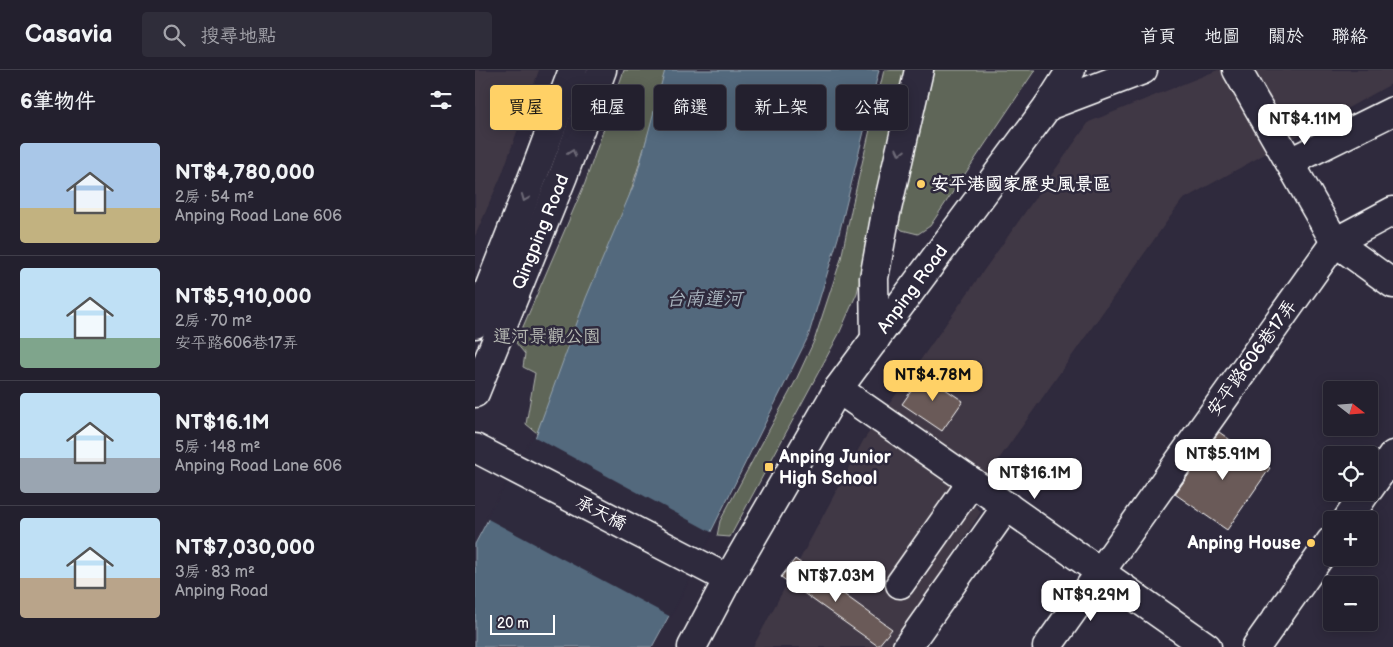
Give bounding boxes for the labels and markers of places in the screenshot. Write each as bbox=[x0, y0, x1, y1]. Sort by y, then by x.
pin: NT$4.11M bbox=[1253, 104, 1357, 146]
place label: 安平港國家歷史風景區 bbox=[931, 174, 1111, 195]
marker: 安平港國家歷史風景區 bbox=[915, 178, 927, 190]
pin: NT$4.78M bbox=[881, 360, 985, 402]
pin: NT$5.91M bbox=[1171, 438, 1275, 481]
place label: Anping Junior High School bbox=[778, 447, 892, 489]
pin: NT$16.1M bbox=[983, 458, 1087, 500]
marker: Anping Junior High School bbox=[763, 461, 775, 473]
place label: Anping House bbox=[1187, 533, 1301, 554]
marker: Anping House bbox=[1305, 537, 1317, 549]
pin: NT$7.03M bbox=[784, 560, 888, 603]
pin: NT$9.29M bbox=[1039, 580, 1143, 622]

